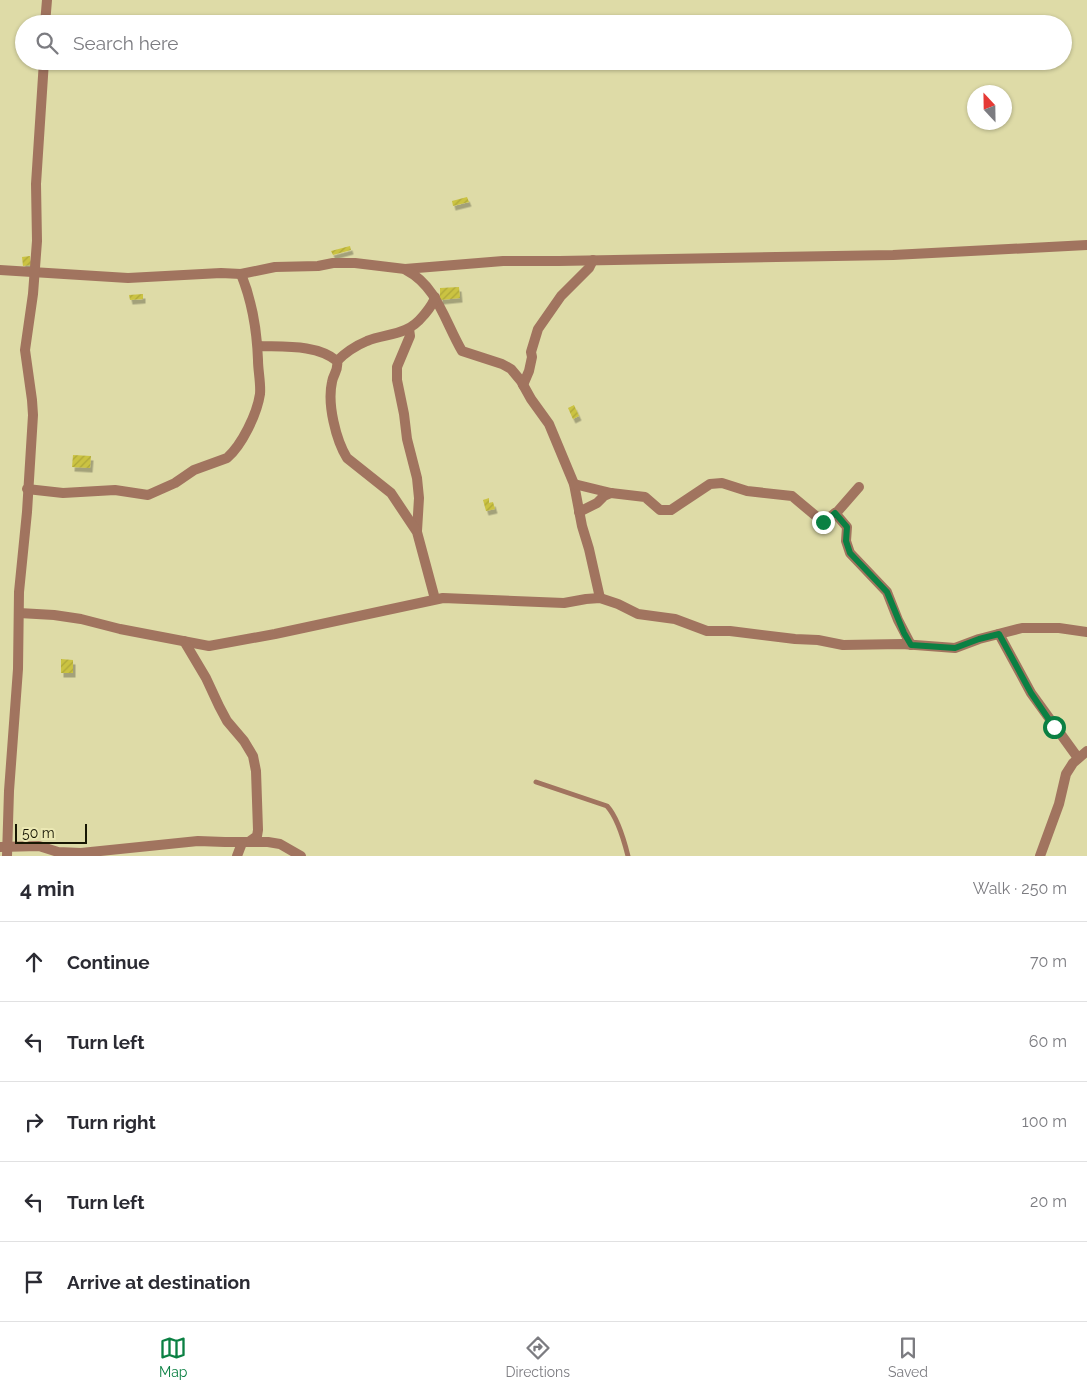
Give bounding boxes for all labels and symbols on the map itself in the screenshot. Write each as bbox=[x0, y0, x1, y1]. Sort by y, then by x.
north arrow bbox=[967, 85, 1012, 130]
route end bbox=[812, 511, 835, 534]
route start bbox=[1043, 716, 1066, 739]
scale bar bbox=[15, 821, 88, 844]

